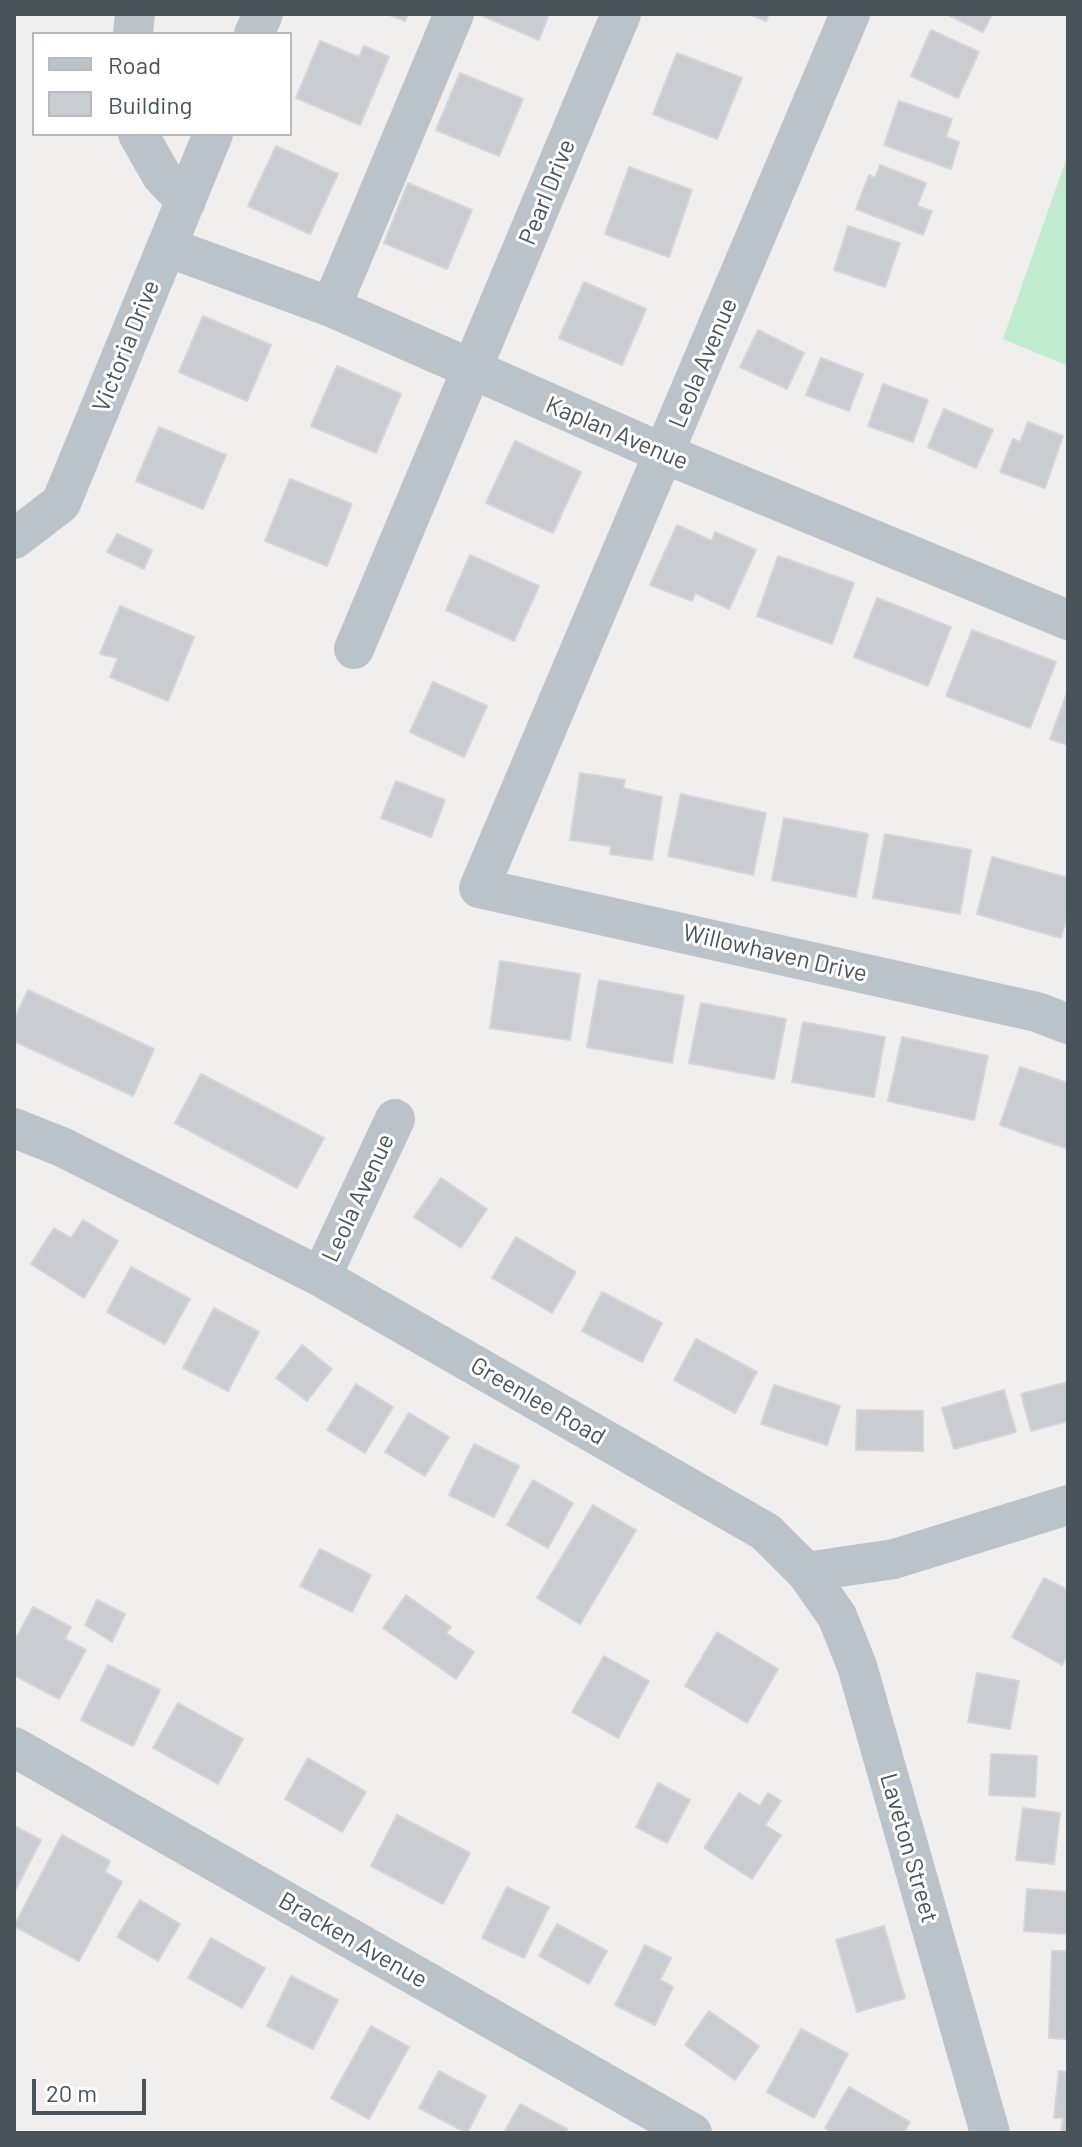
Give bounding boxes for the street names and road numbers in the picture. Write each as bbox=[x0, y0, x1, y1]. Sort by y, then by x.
street label: Pearl Drive bbox=[513, 135, 581, 249]
street label: Victoria Drive bbox=[87, 276, 165, 416]
street label: Leola Avenue bbox=[663, 294, 743, 432]
street label: Kaplan Avenue bbox=[541, 390, 693, 476]
street label: Willowhaven Drive bbox=[680, 918, 870, 988]
street label: Leola Avenue bbox=[316, 1129, 400, 1267]
street label: Greenlee Road bbox=[465, 1351, 611, 1451]
street label: Laveton Street bbox=[874, 1770, 944, 1926]
street label: Bracken Avenue bbox=[274, 1886, 432, 1994]

